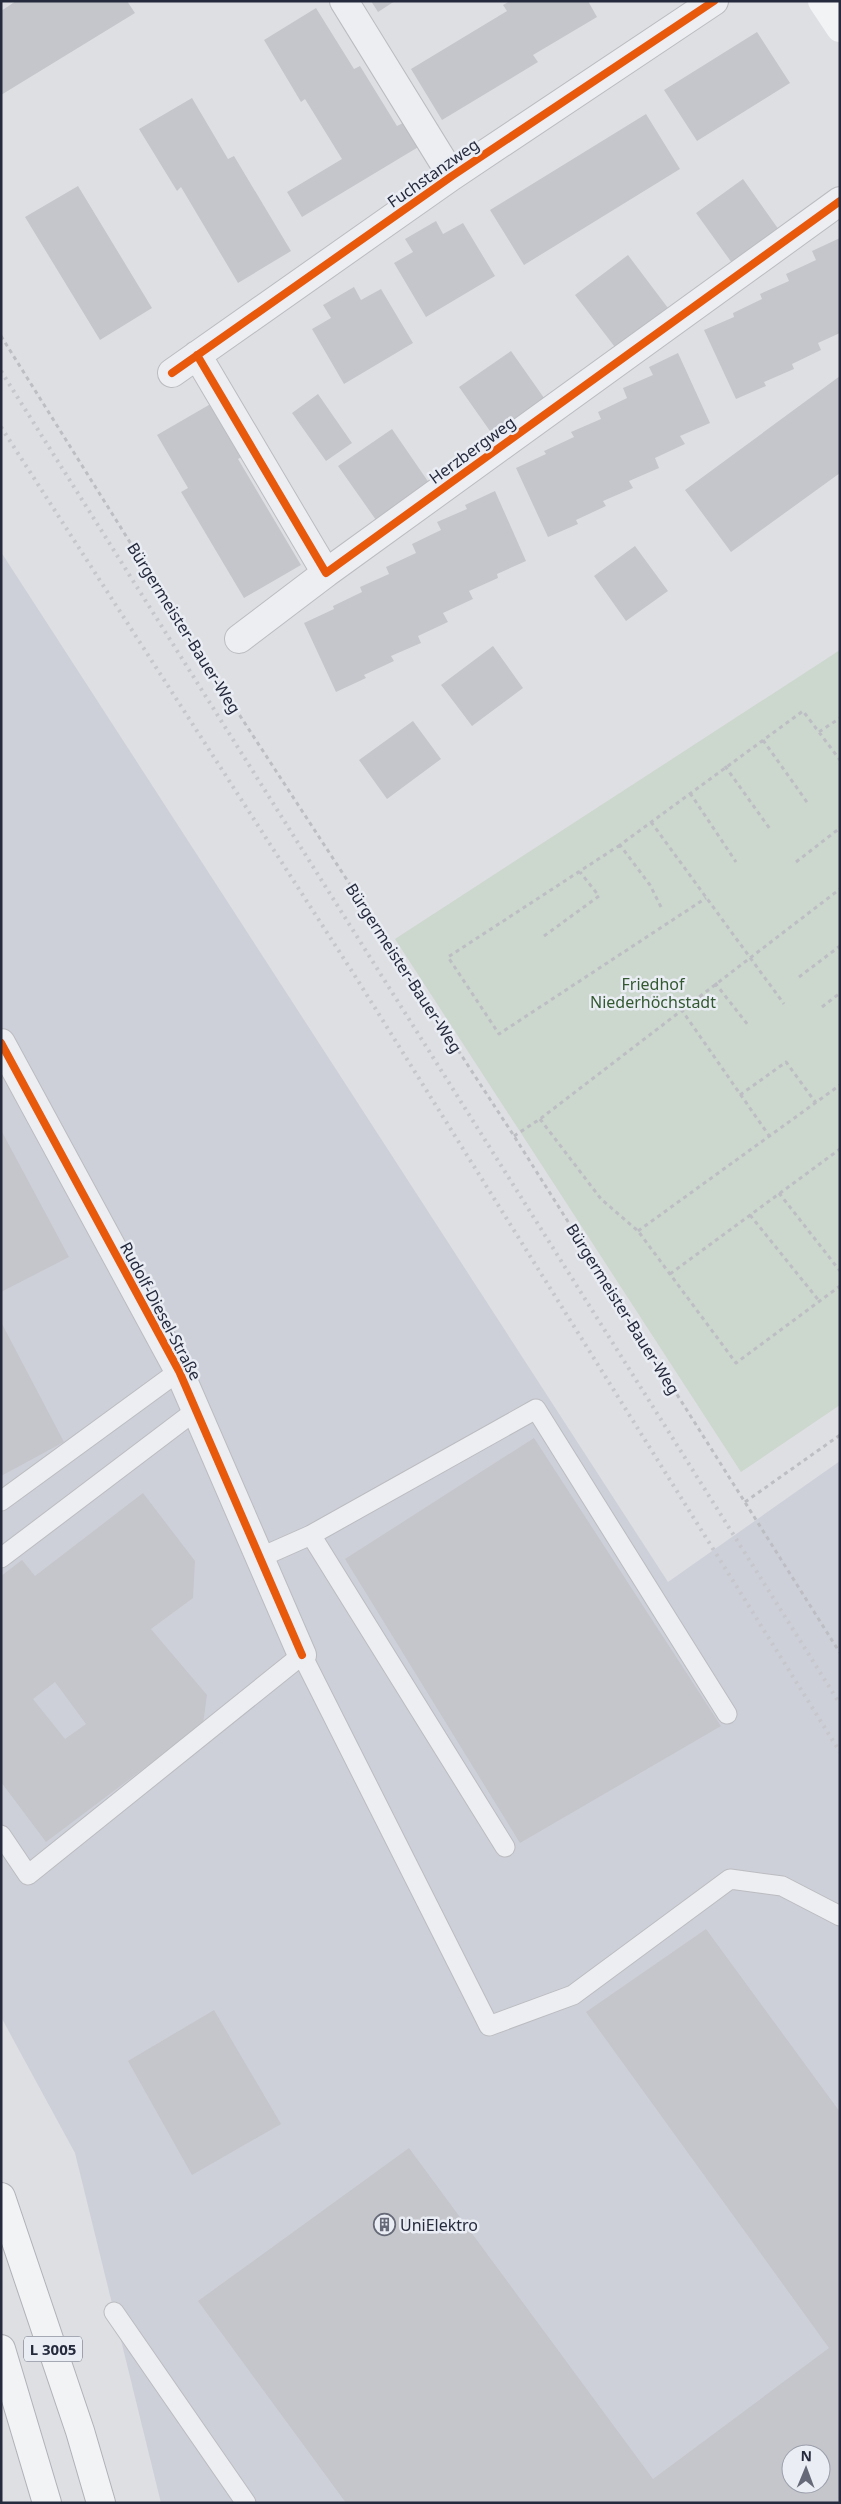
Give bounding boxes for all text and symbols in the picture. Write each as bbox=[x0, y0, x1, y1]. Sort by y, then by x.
street label: Fuchstanzweg bbox=[383, 133, 483, 213]
street label: Herzbergweg bbox=[424, 411, 520, 489]
street label: Bürgermeister-Bauer-Weg bbox=[122, 538, 246, 718]
street label: Bürgermeister-Bauer-Weg bbox=[341, 879, 467, 1057]
park label: Friedhof Niederhöchstadt bbox=[590, 973, 716, 1013]
street label: Bürgermeister-Bauer-Weg bbox=[561, 1219, 685, 1399]
street label: Rudolf-Diesel-Straße bbox=[115, 1238, 207, 1384]
building icon: UniElektro bbox=[372, 2213, 396, 2237]
place label: UniElektro bbox=[400, 2214, 478, 2236]
road number: L 3005 bbox=[24, 2336, 82, 2362]
north arrow bbox=[781, 2444, 831, 2494]
text: N bbox=[800, 2446, 812, 2465]

